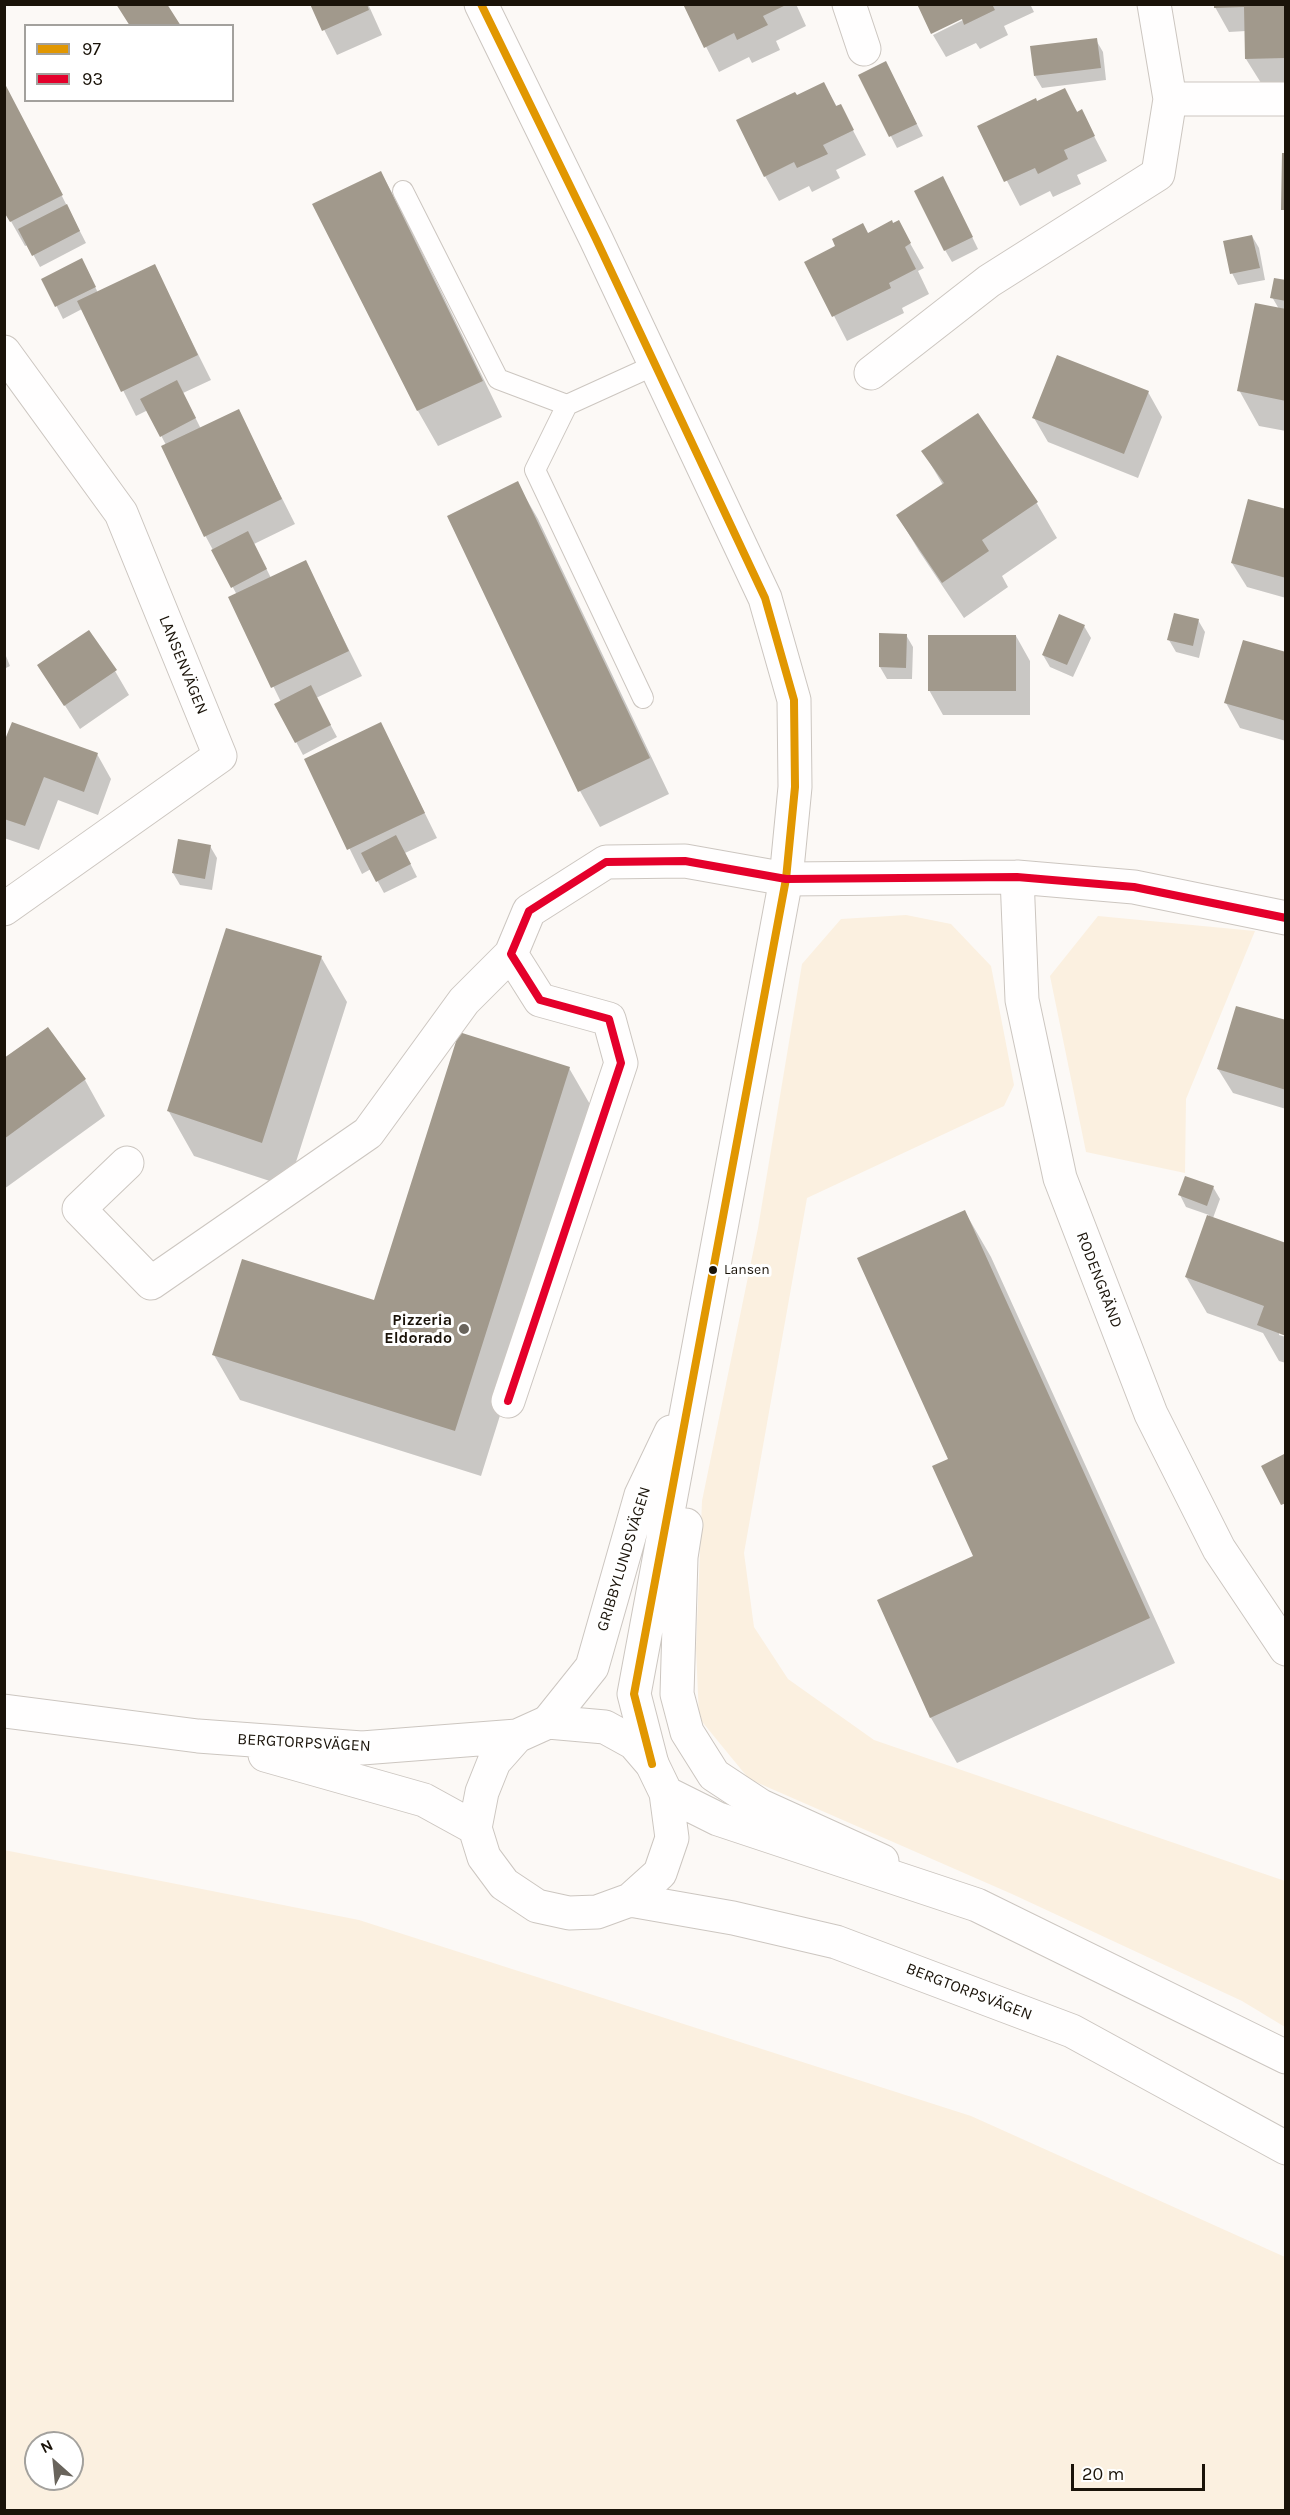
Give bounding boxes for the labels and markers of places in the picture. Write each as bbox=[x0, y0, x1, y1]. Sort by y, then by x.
place label: Lansen bbox=[724, 1262, 770, 1278]
marker: Lansen bbox=[707, 1264, 719, 1276]
place label: Pizzeria Eldorado bbox=[384, 1310, 452, 1348]
marker: Pizzeria Eldorado bbox=[457, 1322, 471, 1336]

